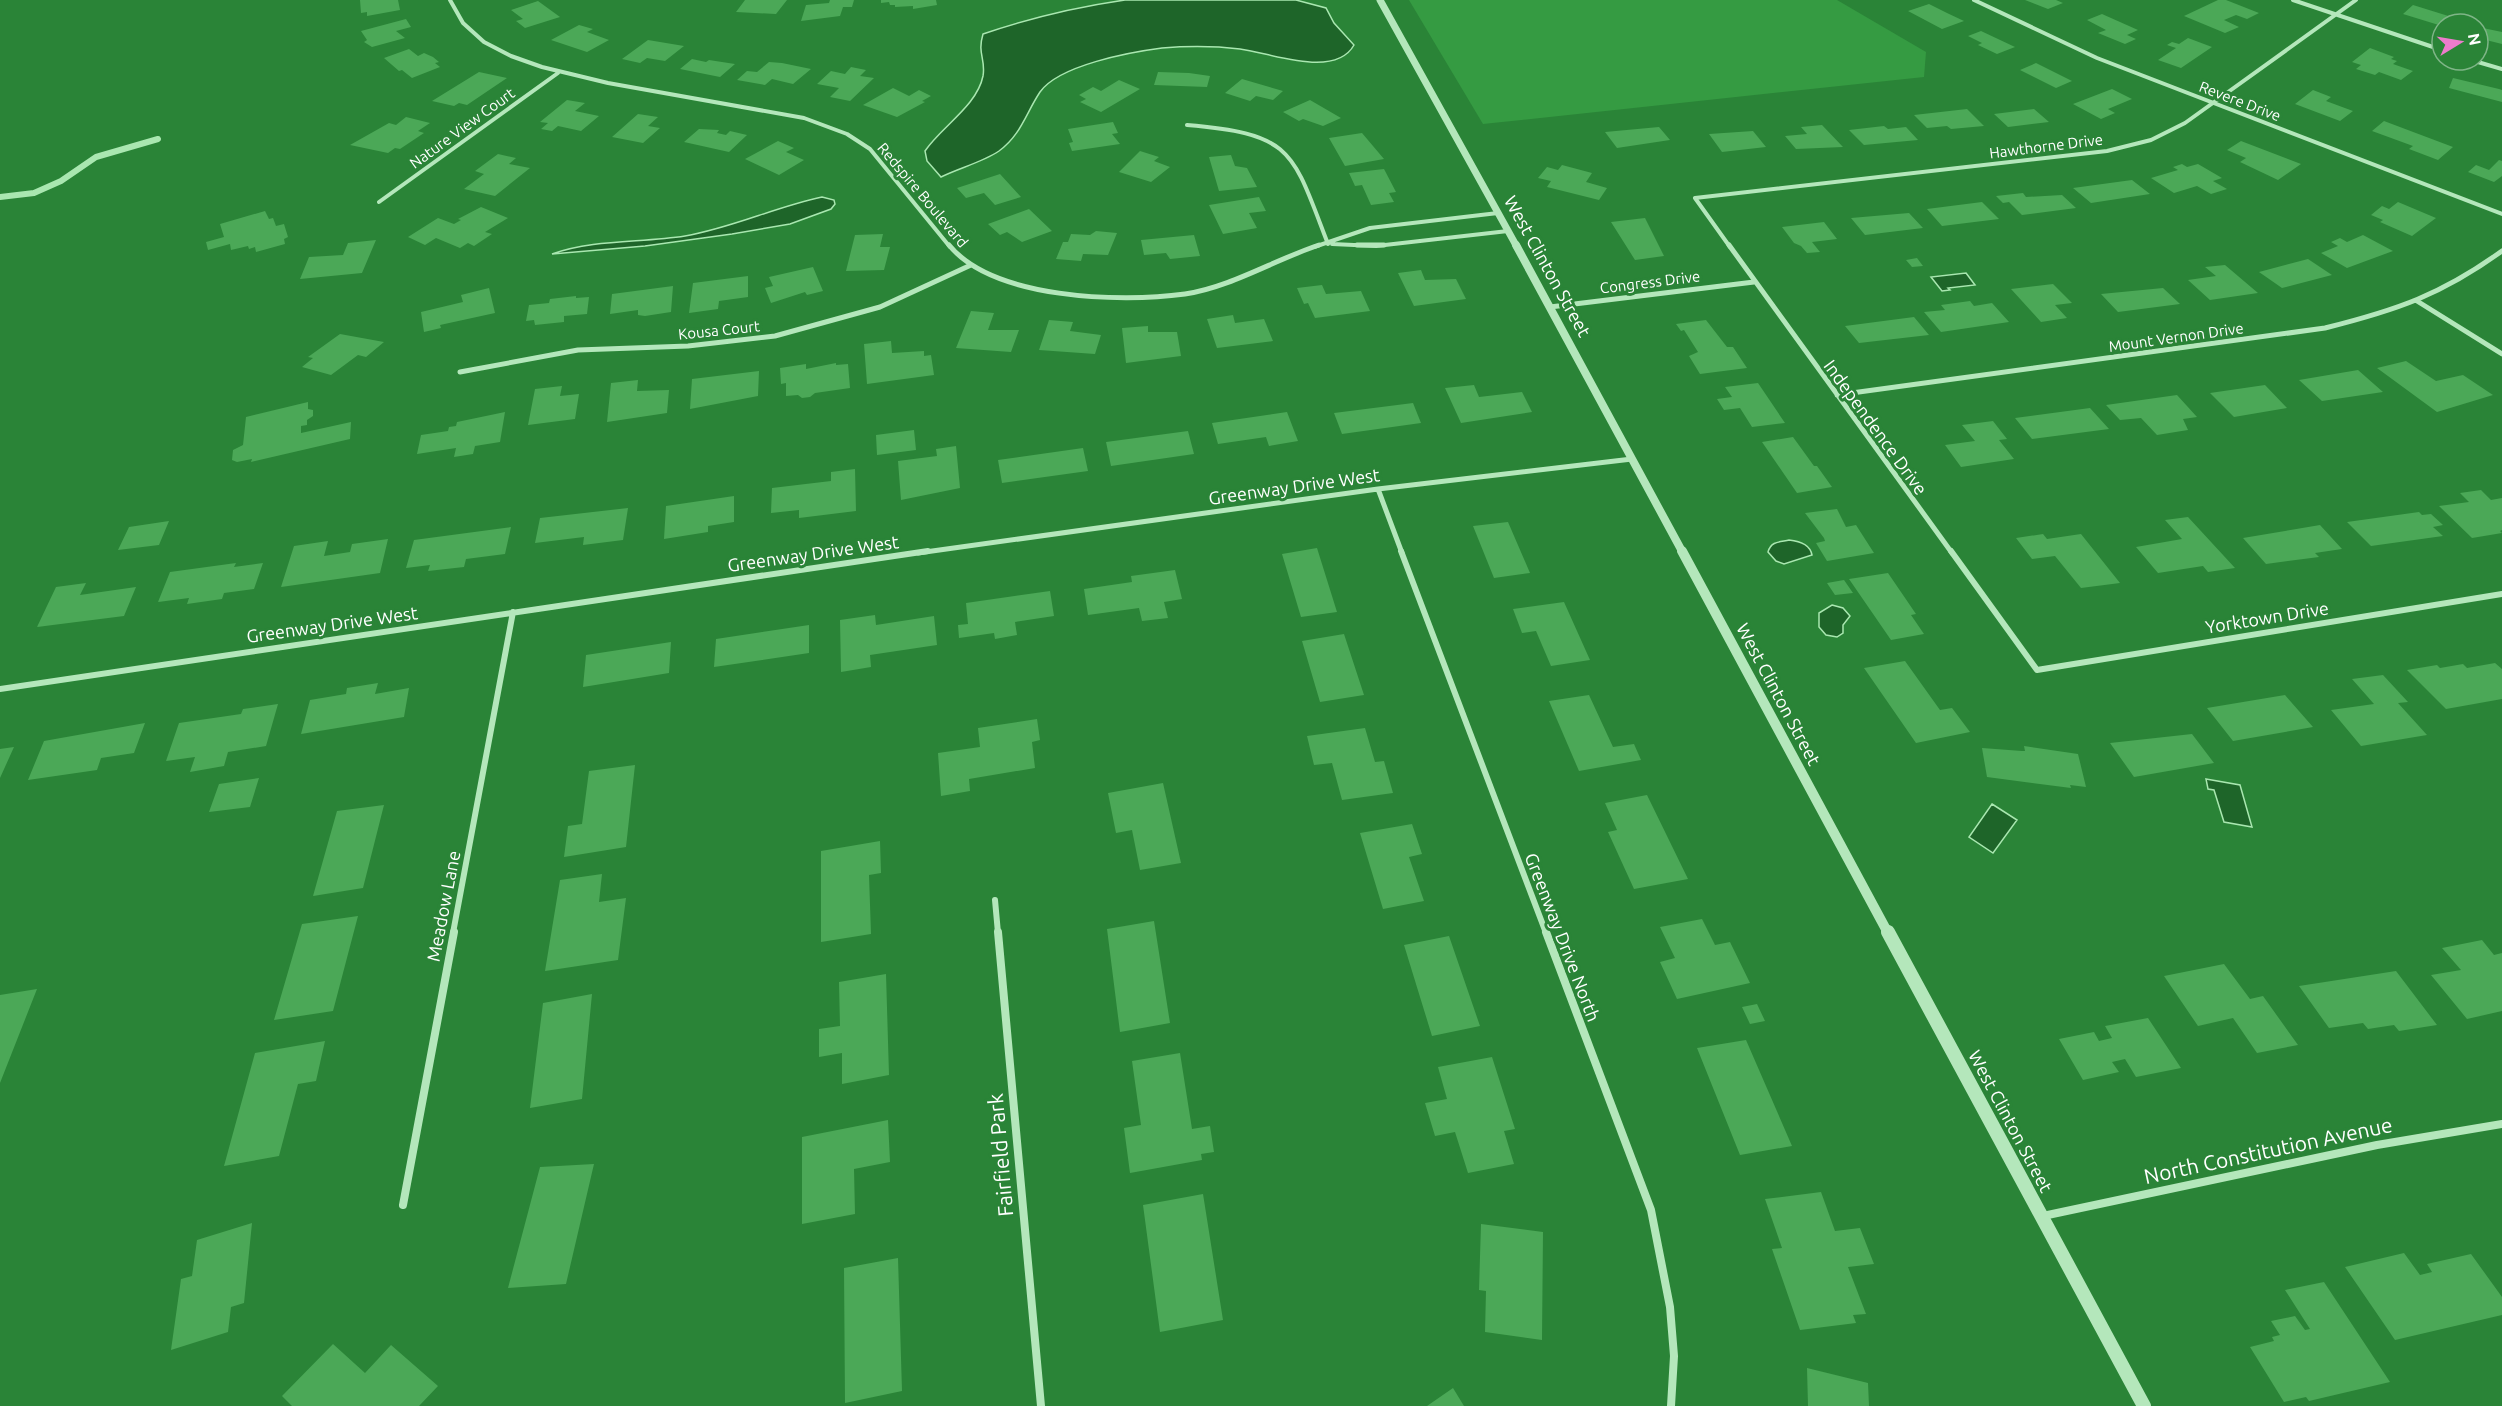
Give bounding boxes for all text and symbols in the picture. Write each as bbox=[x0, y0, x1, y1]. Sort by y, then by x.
north arrow bbox=[2430, 12, 2490, 72]
text: N bbox=[2465, 32, 2485, 47]
street label: Revere Drive bbox=[2197, 78, 2283, 124]
street label: Nature View Court bbox=[406, 84, 518, 172]
street label: Hawthorne Drive bbox=[1988, 131, 2104, 161]
street label: Redspire Boulevard bbox=[874, 139, 972, 251]
street label: West Clinton Street bbox=[1501, 192, 1595, 340]
street label: Congress Drive bbox=[1599, 267, 1701, 297]
street label: Kousa Court bbox=[677, 317, 761, 343]
street label: Mount Vernon Drive bbox=[2107, 319, 2245, 355]
street label: Independence Drive bbox=[1820, 356, 1932, 498]
street label: Greenway Drive West bbox=[1207, 464, 1381, 508]
street label: Greenway Drive West bbox=[726, 531, 900, 575]
street label: Yorktown Drive bbox=[2204, 597, 2330, 637]
street label: Greenway Drive West bbox=[245, 602, 419, 646]
street label: West Clinton Street bbox=[1733, 620, 1825, 768]
street label: Meadow Lane bbox=[422, 849, 464, 963]
street label: Greenway Drive North bbox=[1522, 850, 1604, 1024]
street label: West Clinton Street bbox=[1965, 1047, 2057, 1195]
street label: Fairfield Park bbox=[983, 1092, 1017, 1217]
street label: North Constitution Avenue bbox=[2142, 1112, 2394, 1188]

